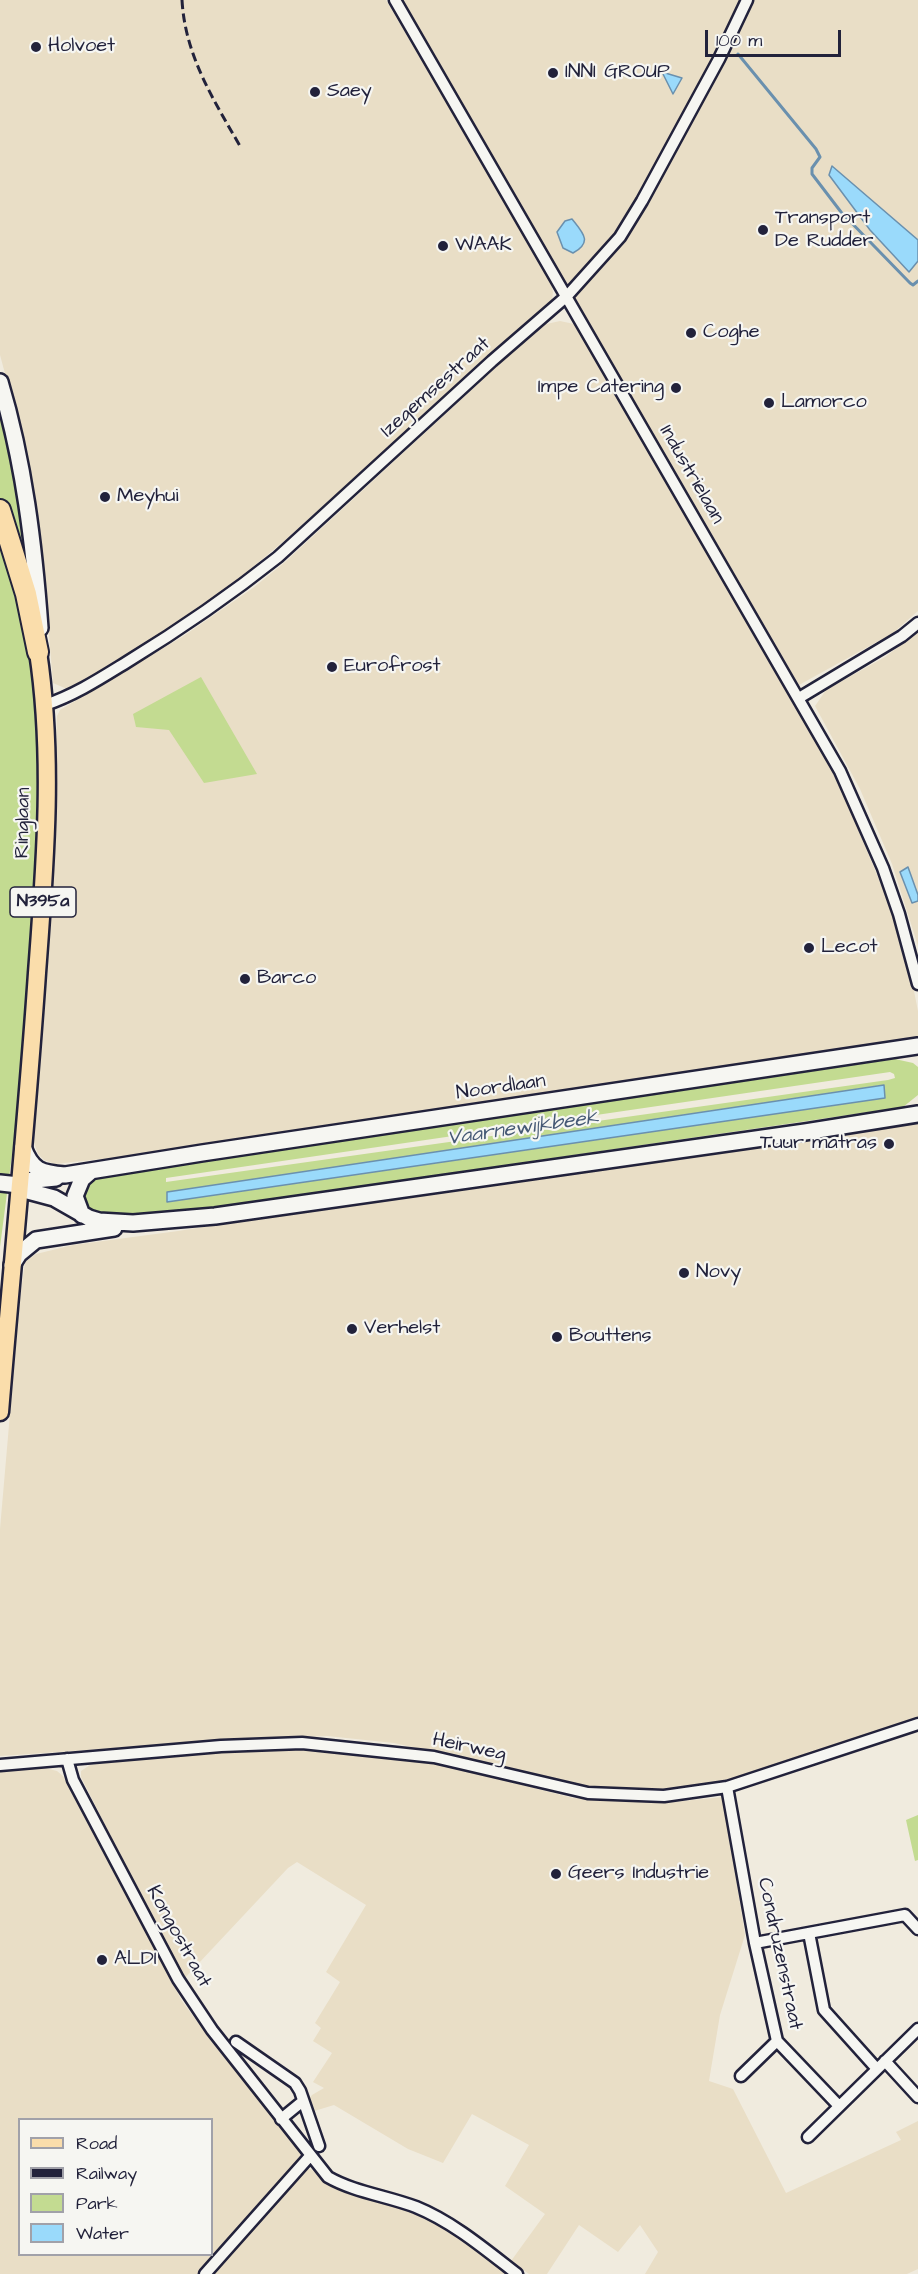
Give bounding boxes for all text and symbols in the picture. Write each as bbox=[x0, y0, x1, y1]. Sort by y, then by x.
scale bar bbox=[708, 18, 844, 56]
text: 100 m bbox=[716, 28, 762, 53]
place label: Holvoet bbox=[48, 35, 115, 59]
marker: Holvoet bbox=[29, 40, 43, 54]
place label: INNI GROUP bbox=[565, 61, 670, 85]
marker: INNI GROUP bbox=[546, 66, 560, 80]
place label: Saey bbox=[327, 80, 372, 104]
marker: Saey bbox=[308, 85, 322, 99]
place label: Transport De Rudder bbox=[775, 207, 874, 254]
marker: Transport De Rudder bbox=[756, 223, 770, 237]
place label: WAAK bbox=[455, 234, 512, 258]
marker: WAAK bbox=[436, 239, 450, 253]
place label: Coghe bbox=[703, 321, 759, 345]
marker: Coghe bbox=[684, 326, 698, 340]
street label: Izegemsestraat bbox=[376, 333, 496, 443]
place label: Impe Catering bbox=[538, 376, 664, 400]
marker: Impe Catering bbox=[669, 381, 683, 395]
place label: Lamorco bbox=[781, 391, 867, 415]
marker: Lamorco bbox=[762, 396, 776, 410]
street label: Industrielaan bbox=[653, 421, 729, 529]
place label: Meyhui bbox=[117, 485, 178, 509]
marker: Meyhui bbox=[98, 490, 112, 504]
place label: Eurofrost bbox=[344, 655, 441, 679]
marker: Eurofrost bbox=[325, 660, 339, 674]
street label: Ringlaan bbox=[11, 787, 37, 859]
road number: N395a bbox=[10, 887, 76, 917]
place label: Lecot bbox=[821, 936, 878, 960]
marker: Lecot bbox=[802, 941, 816, 955]
place label: Barco bbox=[257, 967, 316, 991]
marker: Barco bbox=[238, 972, 252, 986]
street label: Noordlaan bbox=[455, 1070, 547, 1106]
water label: Vaarnewijkbeek bbox=[446, 1106, 600, 1152]
place label: Tuur matras bbox=[760, 1132, 877, 1156]
marker: Tuur matras bbox=[882, 1137, 896, 1151]
place label: Novy bbox=[696, 1261, 741, 1285]
marker: Novy bbox=[677, 1266, 691, 1280]
place label: Verhelst bbox=[364, 1317, 440, 1341]
marker: Verhelst bbox=[345, 1322, 359, 1336]
place label: Bouttens bbox=[569, 1325, 652, 1349]
marker: Bouttens bbox=[550, 1330, 564, 1344]
street label: Heirweg bbox=[430, 1729, 508, 1767]
place label: Geers Industrie bbox=[568, 1862, 709, 1886]
marker: Geers Industrie bbox=[549, 1867, 563, 1881]
street label: Condruzenstraat bbox=[751, 1876, 807, 2032]
street label: Kongostraat bbox=[140, 1882, 216, 1992]
place label: ALDI bbox=[114, 1948, 157, 1972]
marker: ALDI bbox=[95, 1953, 109, 1967]
legend bbox=[18, 2118, 213, 2256]
text: Road bbox=[76, 2131, 117, 2156]
text: Railway bbox=[76, 2161, 137, 2186]
text: Park bbox=[76, 2191, 118, 2216]
text: Water bbox=[76, 2221, 129, 2246]

